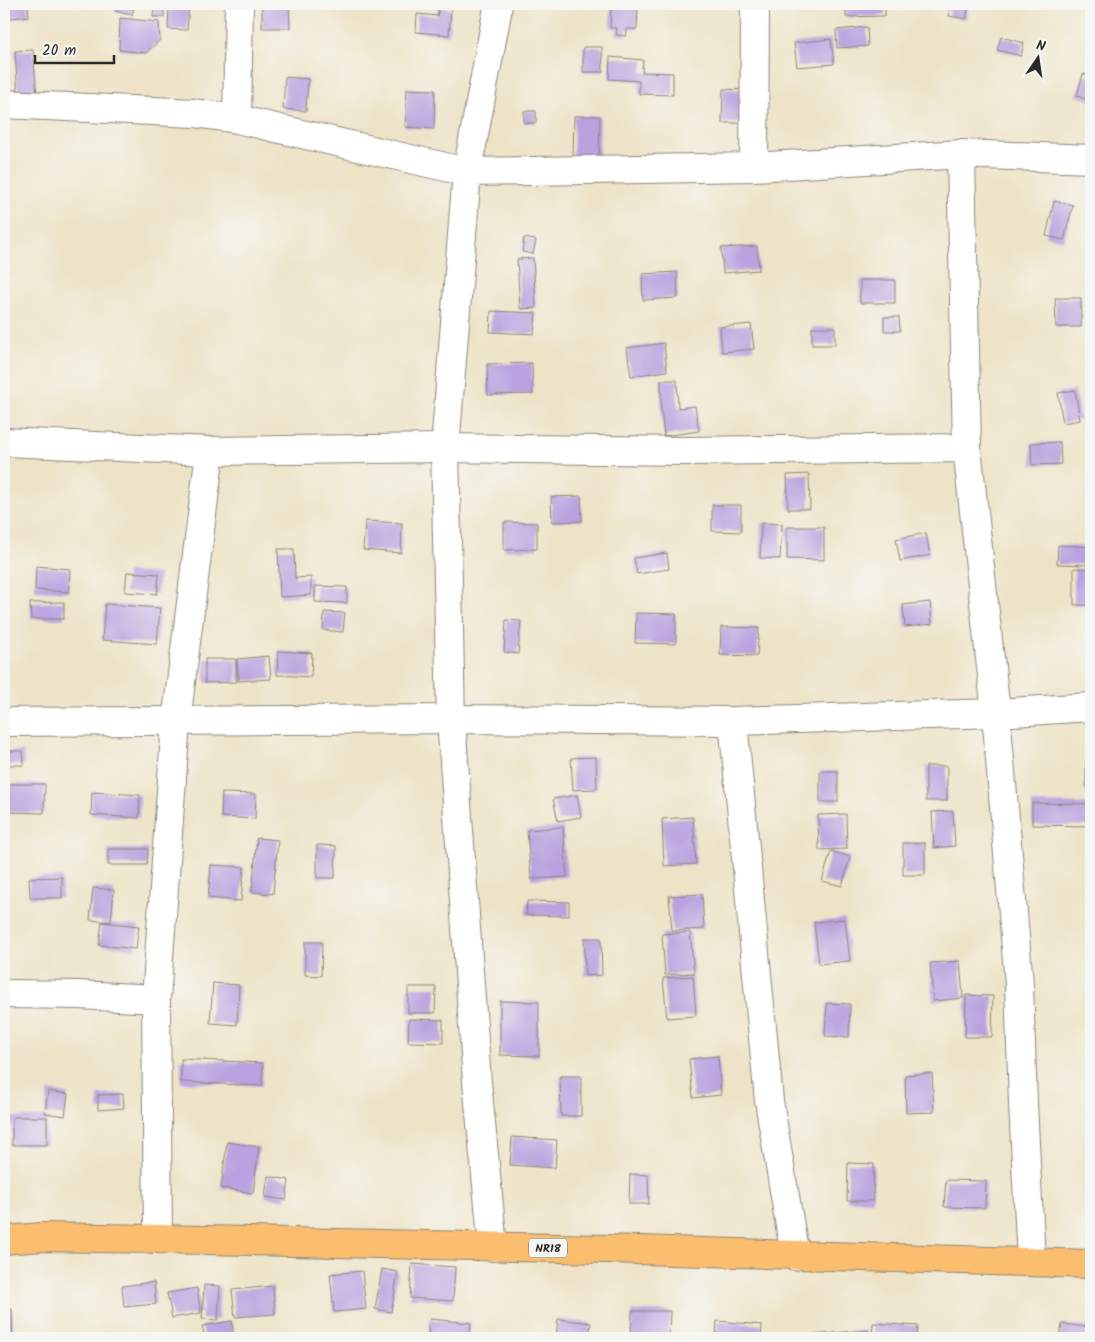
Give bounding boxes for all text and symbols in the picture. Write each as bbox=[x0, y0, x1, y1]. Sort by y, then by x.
scale bar bbox=[35, 32, 114, 64]
north arrow bbox=[1012, 32, 1062, 82]
text: N bbox=[1034, 35, 1048, 58]
text: 20 m bbox=[42, 39, 76, 63]
road number: NR18 bbox=[529, 1238, 567, 1258]

